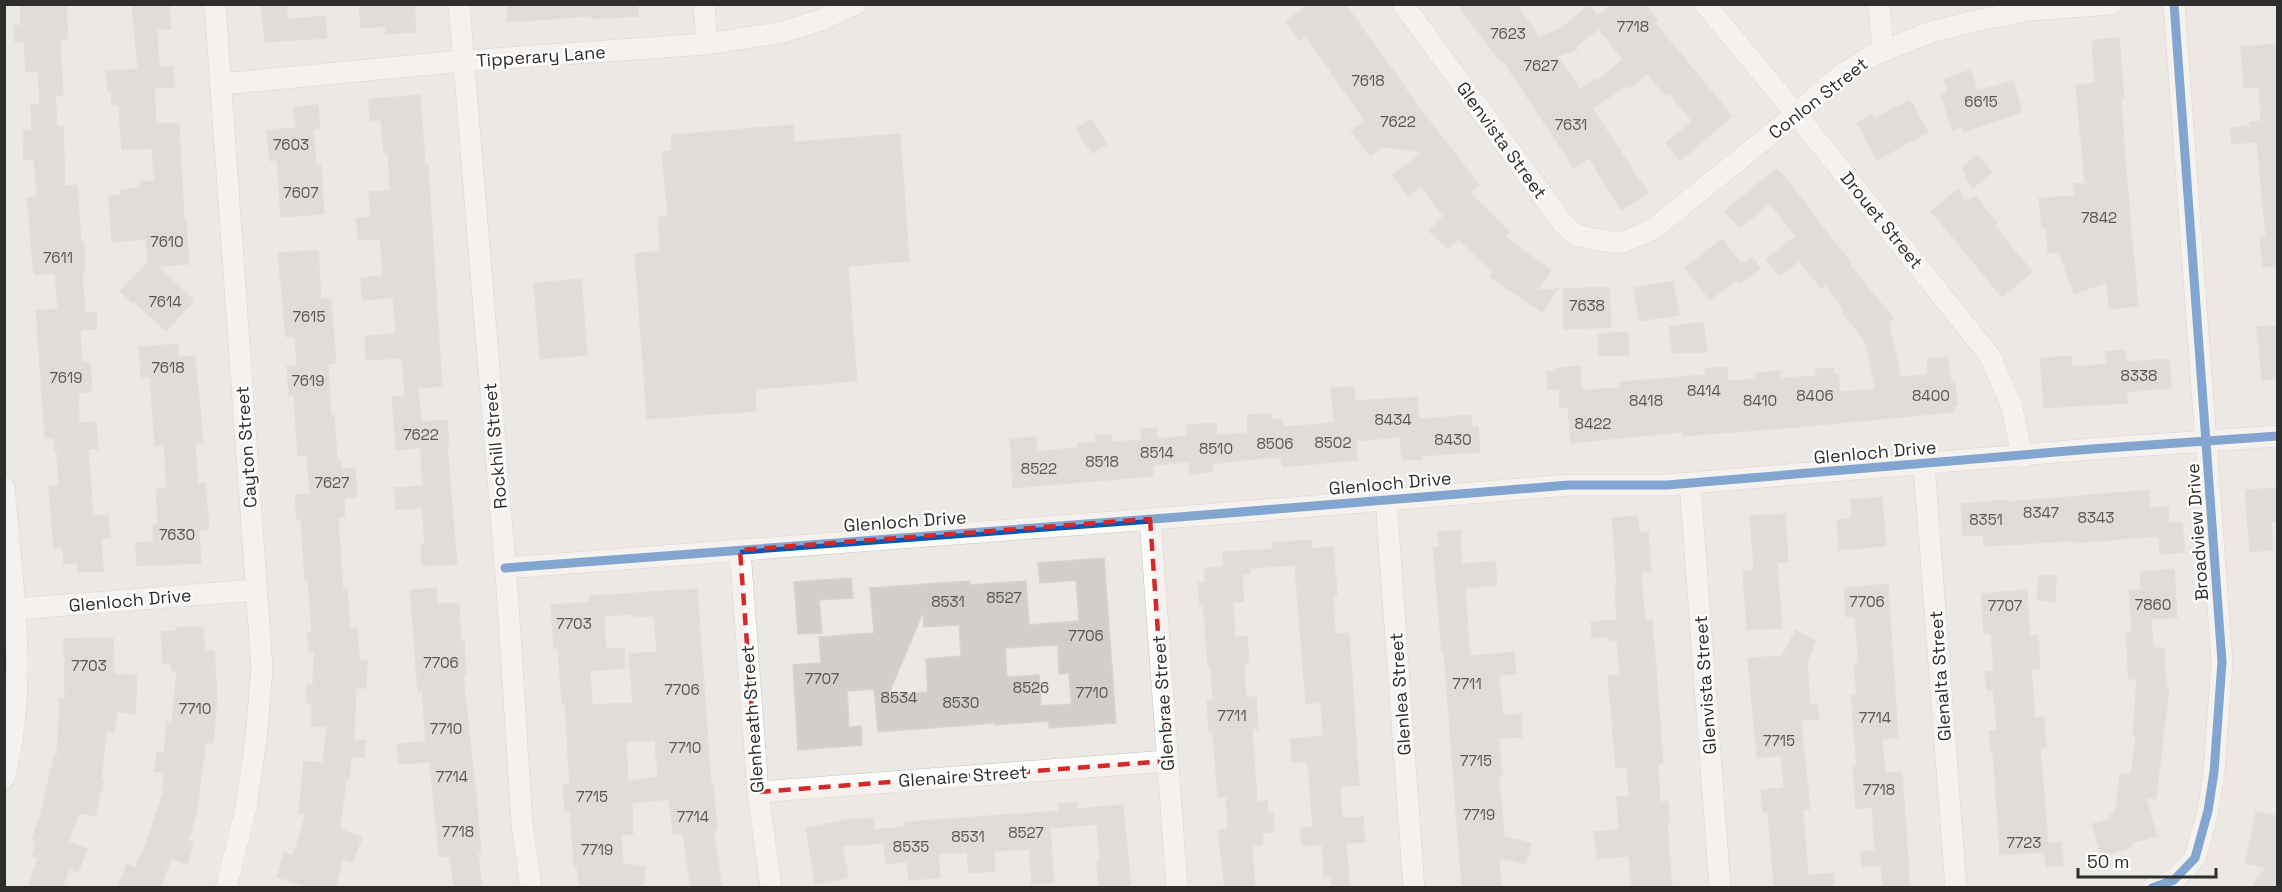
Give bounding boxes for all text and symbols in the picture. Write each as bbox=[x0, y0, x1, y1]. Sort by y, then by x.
house number: 7718 bbox=[1617, 17, 1649, 36]
house number: 7623 bbox=[1490, 24, 1526, 43]
street label: Tipperary Lane bbox=[475, 40, 607, 72]
street label: Conlon Street bbox=[1764, 52, 1872, 144]
house number: 7627 bbox=[1524, 56, 1558, 75]
house number: 7618 bbox=[1351, 71, 1385, 90]
street label: Glenvista Street bbox=[1452, 77, 1552, 203]
house number: 6615 bbox=[1964, 92, 1998, 111]
house number: 7622 bbox=[1380, 112, 1416, 131]
house number: 7631 bbox=[1555, 115, 1587, 134]
house number: 7603 bbox=[273, 135, 309, 154]
street label: Drouet Street bbox=[1836, 167, 1928, 273]
house number: 7607 bbox=[283, 183, 319, 202]
house number: 7842 bbox=[2081, 208, 2117, 227]
house number: 7610 bbox=[150, 232, 184, 251]
house number: 7611 bbox=[43, 248, 73, 267]
house number: 7614 bbox=[148, 292, 182, 311]
house number: 7638 bbox=[1569, 296, 1605, 315]
house number: 7615 bbox=[293, 307, 325, 326]
house number: 7618 bbox=[151, 358, 185, 377]
house number: 8338 bbox=[2121, 366, 2157, 385]
house number: 7619 bbox=[50, 368, 82, 387]
house number: 7619 bbox=[292, 371, 324, 390]
house number: 8414 bbox=[1687, 381, 1721, 400]
street label: Rockhill Street bbox=[478, 382, 512, 510]
street label: Cayton Street bbox=[230, 385, 262, 509]
house number: 8406 bbox=[1796, 386, 1834, 405]
house number: 8400 bbox=[1912, 386, 1950, 405]
house number: 8418 bbox=[1629, 391, 1663, 410]
house number: 8410 bbox=[1743, 391, 1777, 410]
house number: 8434 bbox=[1374, 410, 1412, 429]
house number: 8422 bbox=[1575, 414, 1611, 433]
house number: 7622 bbox=[403, 425, 439, 444]
house number: 8430 bbox=[1434, 430, 1472, 449]
house number: 8502 bbox=[1315, 433, 1352, 452]
house number: 8506 bbox=[1256, 434, 1294, 453]
street label: Glenloch Drive bbox=[1813, 435, 1937, 469]
house number: 8510 bbox=[1199, 439, 1233, 458]
house number: 8514 bbox=[1140, 443, 1174, 462]
house number: 8518 bbox=[1085, 452, 1119, 471]
house number: 8522 bbox=[1021, 459, 1057, 478]
street label: Broadview Drive bbox=[2181, 462, 2213, 602]
street label: Glenloch Drive bbox=[1328, 466, 1452, 500]
house number: 7627 bbox=[315, 473, 349, 492]
house number: 8347 bbox=[2023, 503, 2059, 522]
street label: Glenloch Drive bbox=[843, 505, 967, 537]
house number: 8343 bbox=[2078, 508, 2114, 527]
house number: 8351 bbox=[1969, 510, 2003, 529]
house number: 7630 bbox=[159, 525, 195, 544]
street label: Glenloch Drive bbox=[68, 583, 192, 617]
house number: 8527 bbox=[986, 588, 1022, 607]
house number: 8531 bbox=[931, 592, 965, 611]
house number: 7706 bbox=[1849, 592, 1885, 611]
house number: 7860 bbox=[2135, 595, 2171, 614]
house number: 7707 bbox=[1988, 596, 2022, 615]
street label: Glenalta Street bbox=[1924, 610, 1956, 742]
house number: 7703 bbox=[556, 614, 592, 633]
street label: Glenvista Street bbox=[1689, 615, 1721, 755]
house number: 7706 bbox=[1068, 626, 1104, 645]
street label: Glenlea Street bbox=[1384, 632, 1416, 756]
street label: Glenbrae Street bbox=[1147, 634, 1179, 772]
street label: Glenheath Street bbox=[735, 644, 769, 794]
house number: 7706 bbox=[423, 653, 459, 672]
house number: 7703 bbox=[71, 656, 107, 675]
house number: 7707 bbox=[805, 669, 839, 688]
house number: 7711 bbox=[1452, 674, 1482, 693]
house number: 8526 bbox=[1013, 678, 1049, 697]
house number: 7706 bbox=[664, 680, 700, 699]
house number: 7710 bbox=[1076, 683, 1108, 702]
house number: 8534 bbox=[881, 688, 917, 707]
house number: 8530 bbox=[942, 693, 980, 712]
house number: 7710 bbox=[179, 699, 211, 718]
house number: 7711 bbox=[1217, 706, 1247, 725]
house number: 7714 bbox=[1859, 708, 1891, 727]
house number: 7710 bbox=[430, 719, 462, 738]
house number: 7715 bbox=[1763, 731, 1795, 750]
house number: 7710 bbox=[669, 738, 701, 757]
house number: 7715 bbox=[1460, 751, 1492, 770]
street label: Glenaire Street bbox=[898, 760, 1028, 792]
house number: 7714 bbox=[436, 767, 468, 786]
house number: 7718 bbox=[1863, 780, 1895, 799]
house number: 7715 bbox=[576, 787, 608, 806]
house number: 7719 bbox=[1463, 805, 1495, 824]
house number: 7714 bbox=[677, 807, 709, 826]
house number: 7718 bbox=[442, 822, 474, 841]
house number: 8527 bbox=[1008, 823, 1044, 842]
house number: 8531 bbox=[951, 827, 985, 846]
house number: 7723 bbox=[2007, 833, 2041, 852]
house number: 8535 bbox=[893, 837, 929, 856]
house number: 7719 bbox=[581, 840, 613, 859]
scale bar bbox=[2078, 841, 2216, 879]
text: 50 m bbox=[2087, 850, 2129, 873]

